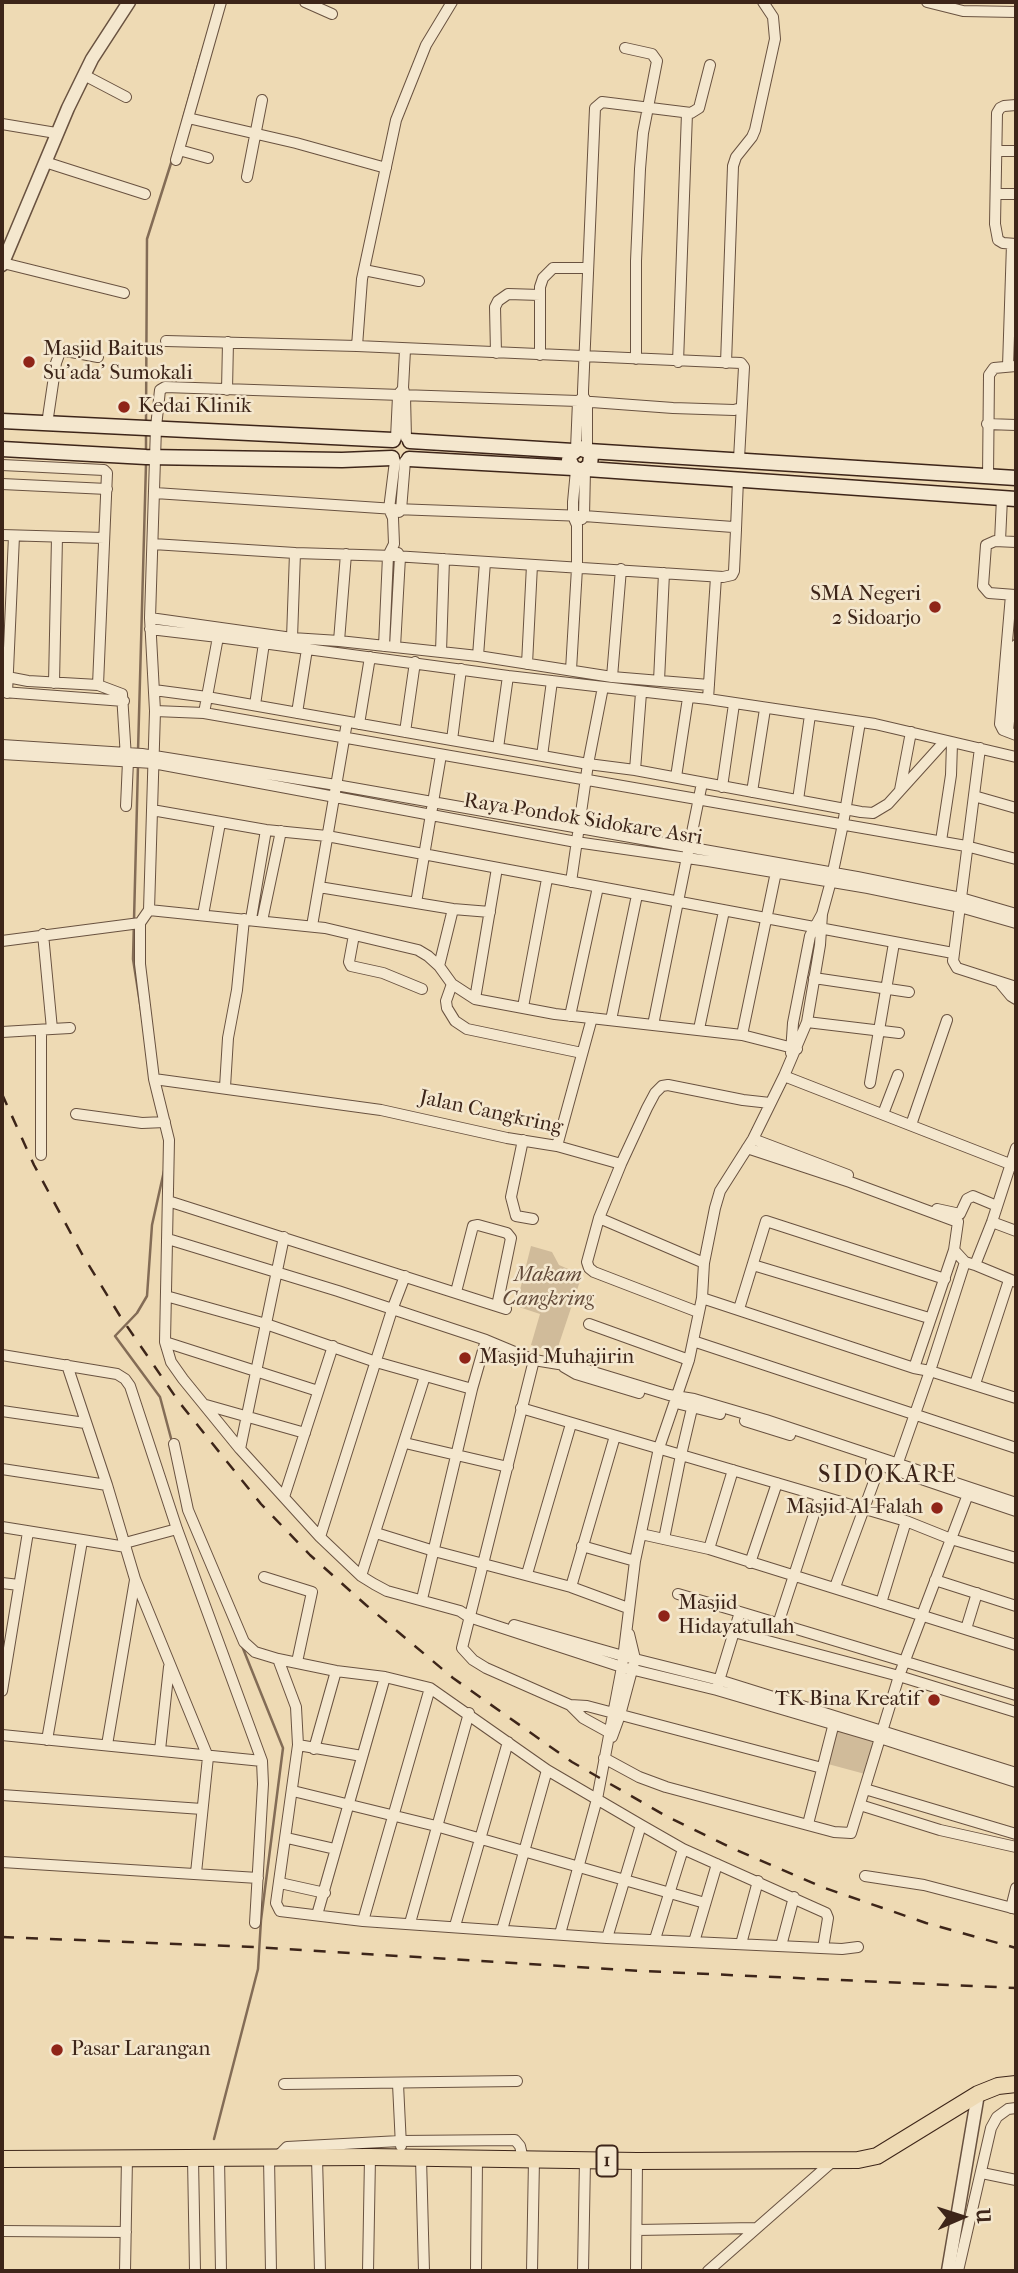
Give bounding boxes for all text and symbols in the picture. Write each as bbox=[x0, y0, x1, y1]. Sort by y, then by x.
place label: Masjid Baitus Su'ada' Sumokali bbox=[43, 337, 193, 387]
marker: Masjid Baitus Su'ada' Sumokali bbox=[21, 354, 37, 370]
place label: Kedai Klinik bbox=[138, 394, 252, 420]
marker: Kedai Klinik bbox=[116, 399, 132, 415]
place label: SMA Negeri 2 Sidoarjo bbox=[810, 582, 921, 632]
marker: SMA Negeri 2 Sidoarjo bbox=[927, 599, 943, 615]
street label: Raya Pondok Sidokare Asri bbox=[462, 789, 704, 851]
street label: Jalan Cangkring bbox=[417, 1085, 565, 1141]
park label: Makam Cangkring bbox=[502, 1263, 594, 1313]
place label: Masjid Muhajirin bbox=[479, 1345, 634, 1371]
marker: Masjid Muhajirin bbox=[457, 1350, 473, 1366]
district label: SIDOKARE bbox=[819, 1462, 957, 1490]
place label: Masjid Al-Falah bbox=[786, 1495, 923, 1521]
marker: Masjid Al-Falah bbox=[929, 1500, 945, 1516]
place label: Masjid Hidayatullah bbox=[678, 1591, 795, 1641]
marker: Masjid Hidayatullah bbox=[656, 1608, 672, 1624]
place label: TK Bina Kreatif bbox=[775, 1687, 920, 1713]
marker: TK Bina Kreatif bbox=[926, 1692, 942, 1708]
place label: Pasar Larangan bbox=[71, 2037, 210, 2063]
marker: Pasar Larangan bbox=[49, 2042, 65, 2058]
road number: 1 bbox=[596, 2146, 618, 2176]
north arrow bbox=[927, 2182, 997, 2252]
text: U bbox=[972, 2208, 994, 2224]

